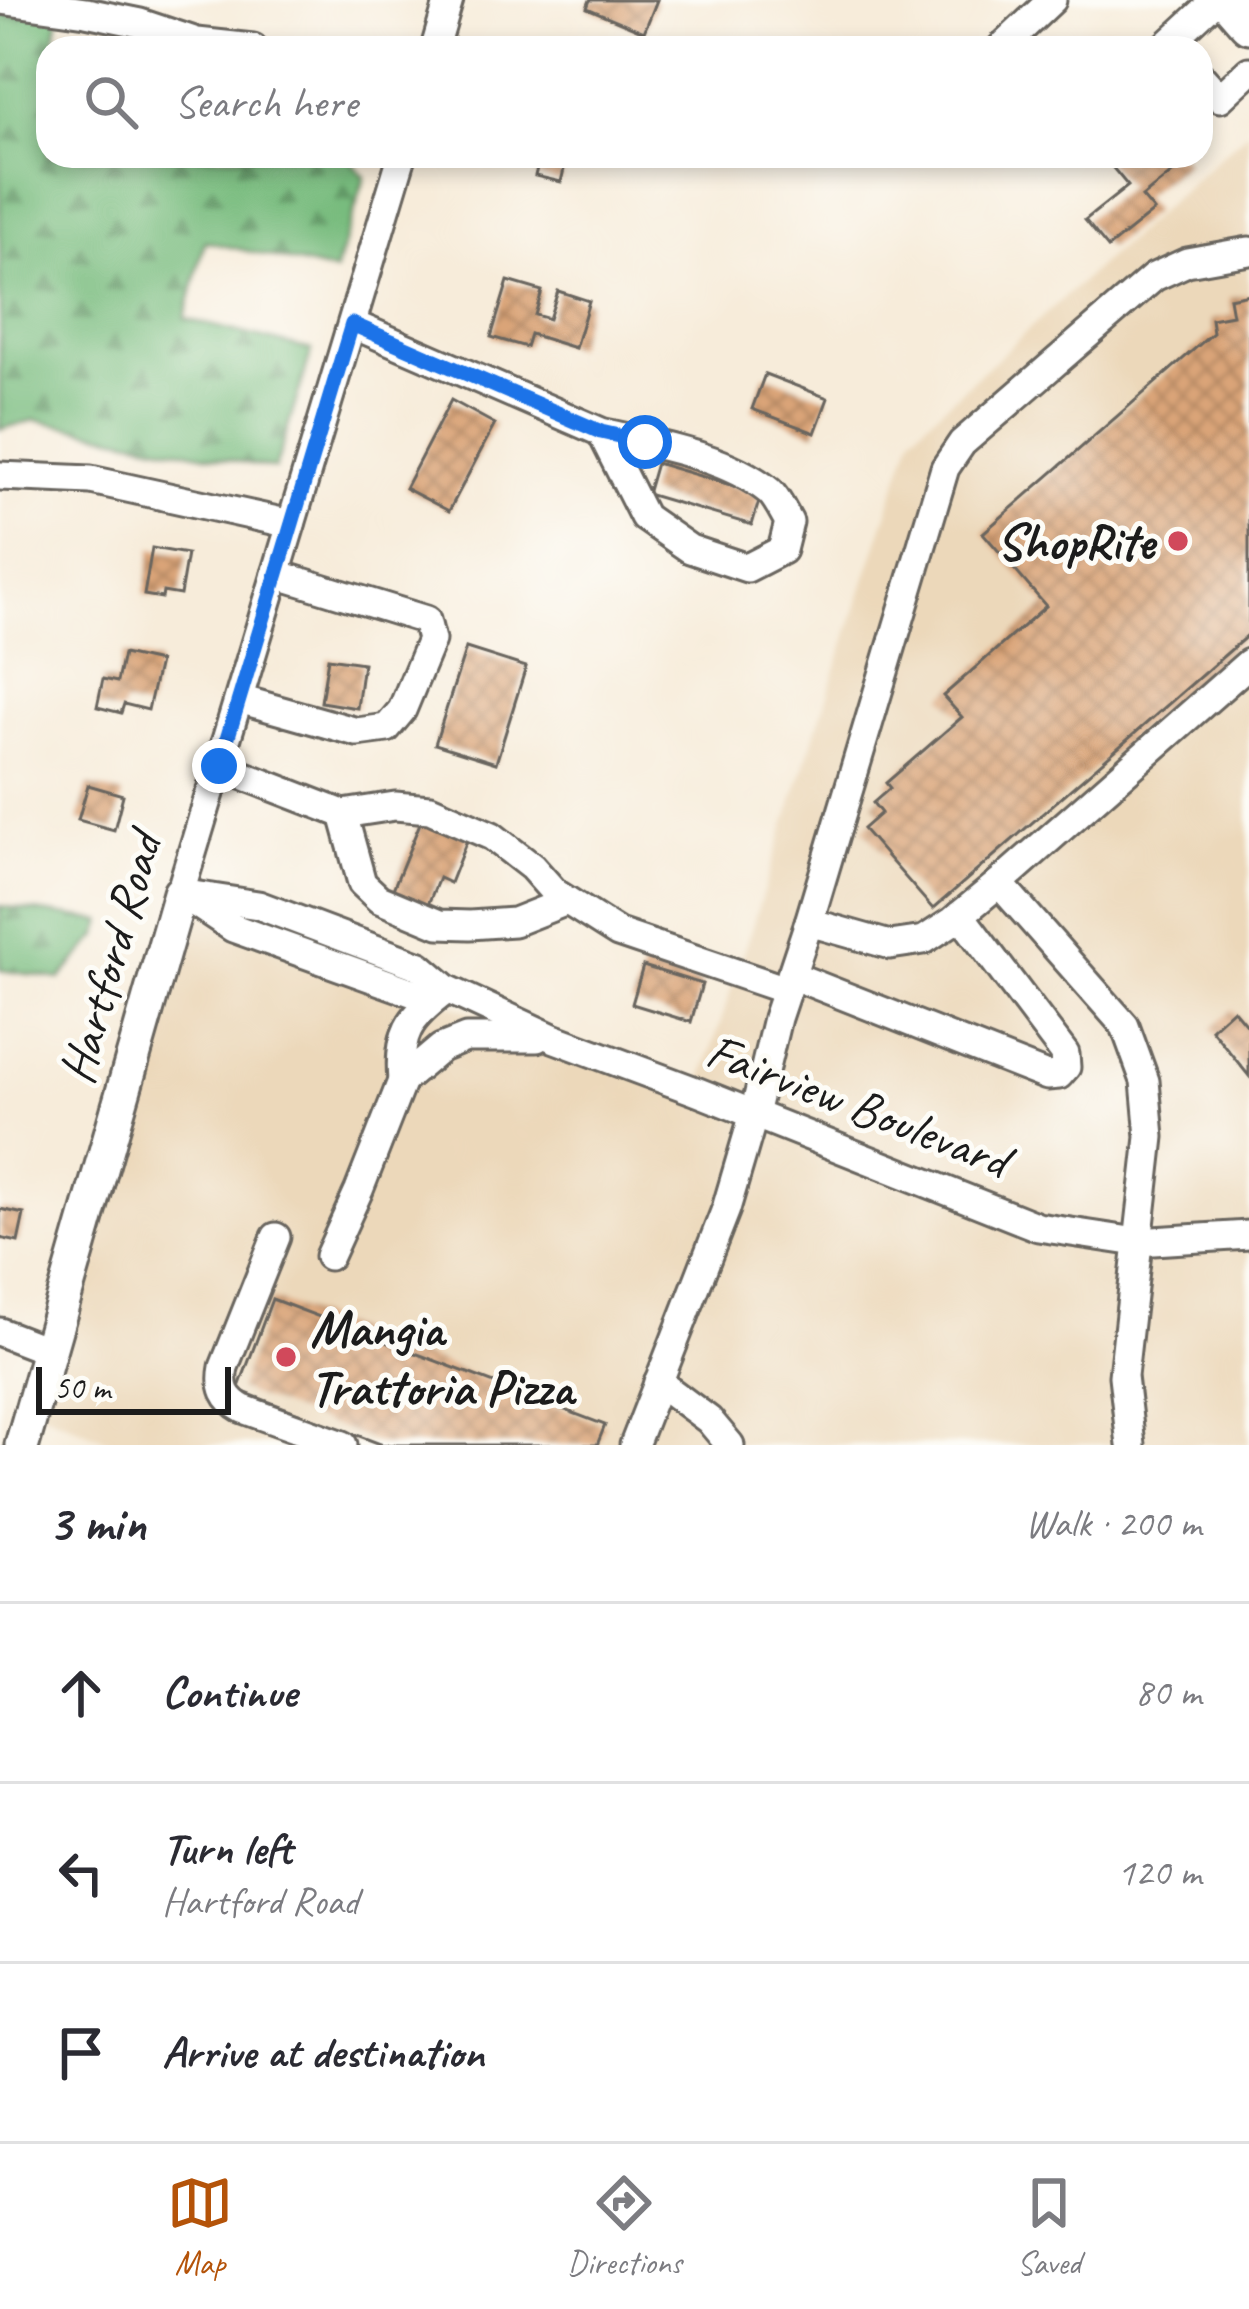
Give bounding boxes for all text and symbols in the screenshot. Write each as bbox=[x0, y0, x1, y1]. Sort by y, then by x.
search box bbox=[36, 36, 1213, 168]
icon: search bbox=[78, 69, 144, 135]
text: Search here bbox=[174, 74, 357, 131]
route start bbox=[618, 415, 672, 469]
place label: ShopRite bbox=[997, 510, 1158, 574]
marker: ShopRite bbox=[1165, 528, 1191, 554]
route end bbox=[192, 739, 246, 793]
street label: Hartford Road bbox=[44, 819, 178, 1091]
street label: Fairview Boulevard bbox=[698, 1018, 1024, 1194]
place label: Mangia Trattoria Pizza bbox=[310, 1297, 578, 1420]
marker: Mangia Trattoria Pizza bbox=[273, 1344, 299, 1370]
scale bar bbox=[36, 1361, 231, 1414]
text: 50 m bbox=[54, 1367, 110, 1409]
text: 3 min bbox=[48, 1491, 146, 1555]
text: Walk · 200 m bbox=[1025, 1499, 1201, 1548]
icon: ahead bbox=[48, 1660, 114, 1726]
text: Continue bbox=[162, 1664, 296, 1721]
text: 80 m bbox=[1135, 1668, 1201, 1717]
text: Turn left bbox=[162, 1820, 292, 1877]
icon: left bbox=[48, 1840, 114, 1906]
text: 120 m bbox=[1117, 1848, 1201, 1897]
text: Hartford Road bbox=[162, 1877, 359, 1926]
icon: arrive bbox=[48, 2020, 114, 2086]
text: Arrive at destination bbox=[162, 2024, 484, 2081]
tab: Map bbox=[167, 2170, 233, 2284]
tab: Directions bbox=[567, 2170, 682, 2284]
tab: Saved bbox=[1016, 2170, 1082, 2284]

